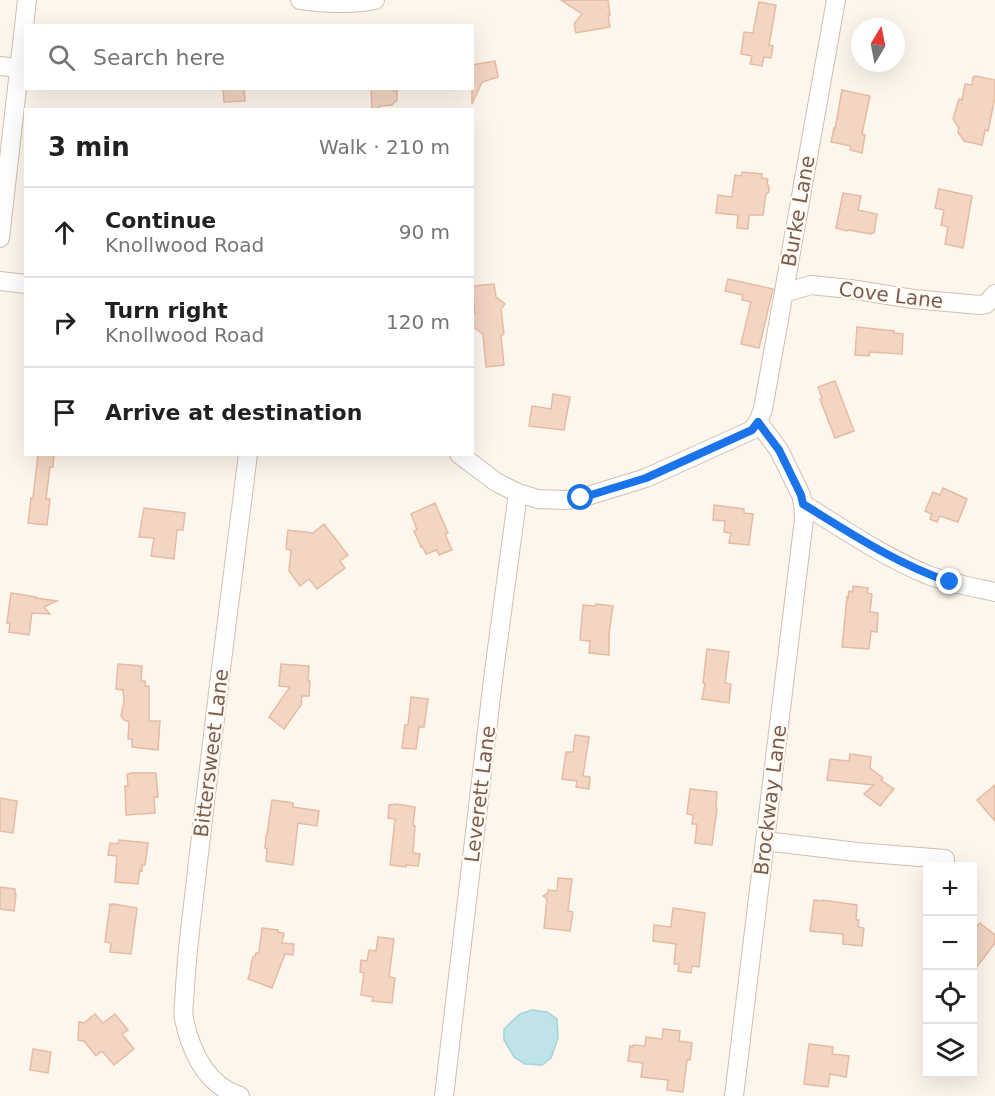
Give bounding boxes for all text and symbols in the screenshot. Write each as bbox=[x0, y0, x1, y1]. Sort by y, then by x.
north arrow bbox=[851, 18, 905, 72]
search box bbox=[24, 24, 474, 90]
icon: search bbox=[45, 41, 78, 74]
text: Search here bbox=[93, 45, 225, 70]
text: 3 min bbox=[48, 132, 130, 162]
text: Walk · 210 m bbox=[319, 135, 450, 159]
street label: Burke Lane bbox=[776, 154, 820, 268]
text: Continue bbox=[105, 208, 216, 233]
icon: ahead bbox=[48, 216, 81, 249]
text: 90 m bbox=[399, 220, 450, 244]
text: Knollwood Road bbox=[105, 233, 264, 257]
street label: Cove Lane bbox=[837, 277, 945, 313]
text: Turn right bbox=[105, 298, 228, 323]
icon: right bbox=[48, 306, 81, 339]
text: 120 m bbox=[386, 310, 450, 334]
text: Knollwood Road bbox=[105, 323, 264, 347]
icon: arrive bbox=[48, 396, 81, 429]
text: Arrive at destination bbox=[105, 400, 362, 425]
route start bbox=[567, 484, 593, 510]
route end bbox=[936, 568, 962, 594]
street label: Bittersweet Lane bbox=[189, 667, 233, 839]
street label: Brockway Lane bbox=[749, 723, 791, 877]
street label: Leverett Lane bbox=[460, 724, 500, 864]
map controls bbox=[923, 862, 977, 1078]
button: + bbox=[923, 862, 977, 916]
button: − bbox=[923, 916, 977, 970]
button: locate bbox=[923, 970, 977, 1024]
button: layers bbox=[923, 1024, 977, 1078]

